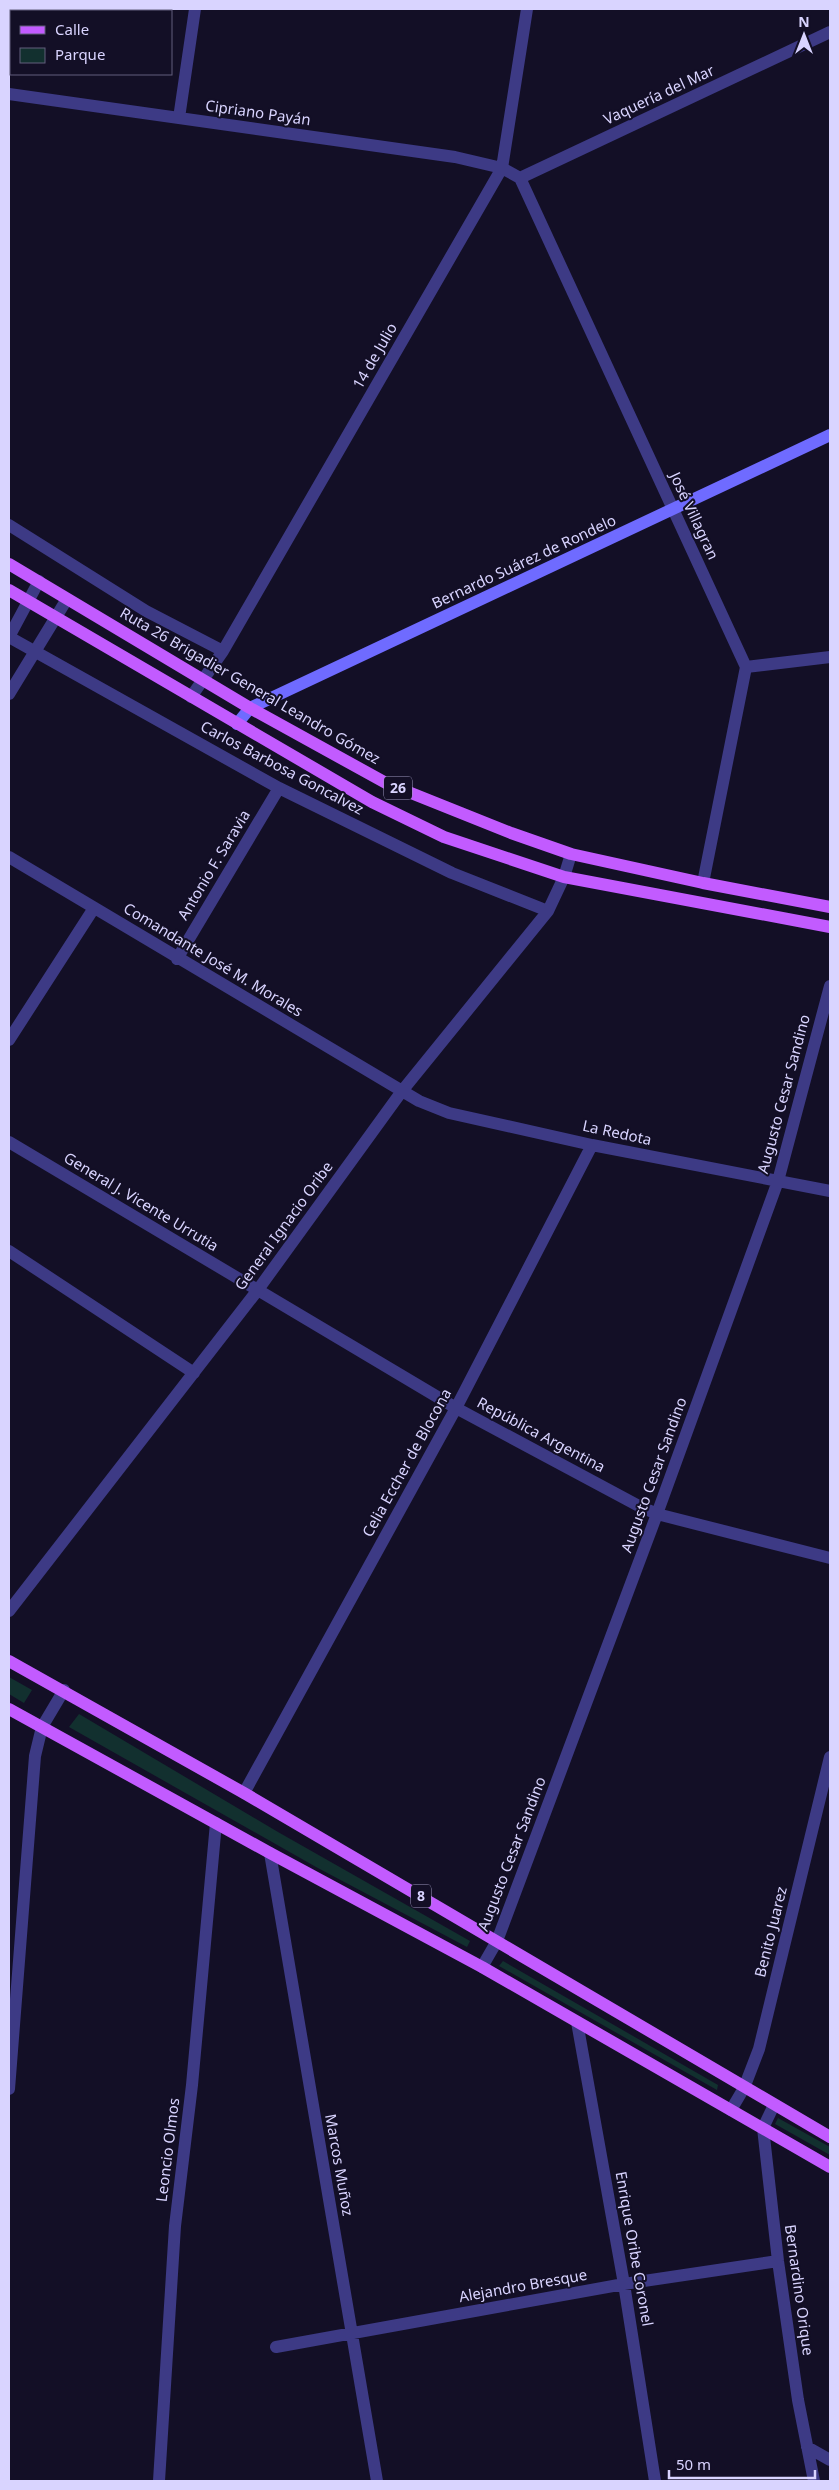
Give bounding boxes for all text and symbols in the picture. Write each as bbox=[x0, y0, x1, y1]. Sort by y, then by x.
legend bbox=[10, 10, 172, 75]
north arrow bbox=[779, 10, 829, 60]
text: N bbox=[798, 12, 810, 31]
text: Calle bbox=[55, 19, 89, 39]
text: Parque bbox=[55, 44, 105, 64]
street label: Vaquería del Mar bbox=[600, 60, 717, 129]
street label: Cipriano Payán bbox=[204, 95, 312, 129]
street label: 14 de Julio bbox=[347, 319, 401, 392]
street label: José Villagran bbox=[665, 467, 724, 563]
street label: Bernardo Suárez de Rondelo bbox=[428, 510, 619, 613]
street label: Ruta 26 Brigadier General Leandro Gómez bbox=[117, 602, 384, 768]
street label: Carlos Barbosa Goncalvez bbox=[197, 716, 368, 819]
road number: 26 bbox=[384, 776, 412, 800]
street label: Antonio F. Saravia bbox=[172, 806, 254, 923]
street label: Comandante José M. Morales bbox=[120, 898, 307, 1021]
street label: Augusto Cesar Sandino bbox=[752, 1012, 814, 1175]
street label: La Redota bbox=[581, 1115, 654, 1149]
street label: General J. Vicente Urrutia bbox=[60, 1147, 223, 1255]
street label: General Ignacio Oribe bbox=[230, 1157, 337, 1294]
street label: Celia Eccher de Blocona bbox=[357, 1385, 455, 1540]
street label: República Argentina bbox=[474, 1392, 609, 1476]
street label: Augusto Cesar Sandino bbox=[616, 1394, 690, 1555]
street label: Augusto Cesar Sandino bbox=[472, 1774, 550, 1934]
road number: 8 bbox=[411, 1884, 431, 1908]
street label: Benito Juarez bbox=[749, 1884, 791, 1979]
street label: Leoncio Olmos bbox=[151, 2097, 183, 2203]
street label: Marcos Muñoz bbox=[321, 2112, 359, 2217]
street label: Enrique Oribe Coronel bbox=[612, 2170, 658, 2328]
street label: Bernardino Orique bbox=[781, 2223, 819, 2357]
street label: Alejandro Bresque bbox=[457, 2264, 588, 2306]
scale bar bbox=[669, 2448, 815, 2480]
text: 50 m bbox=[676, 2454, 711, 2474]

